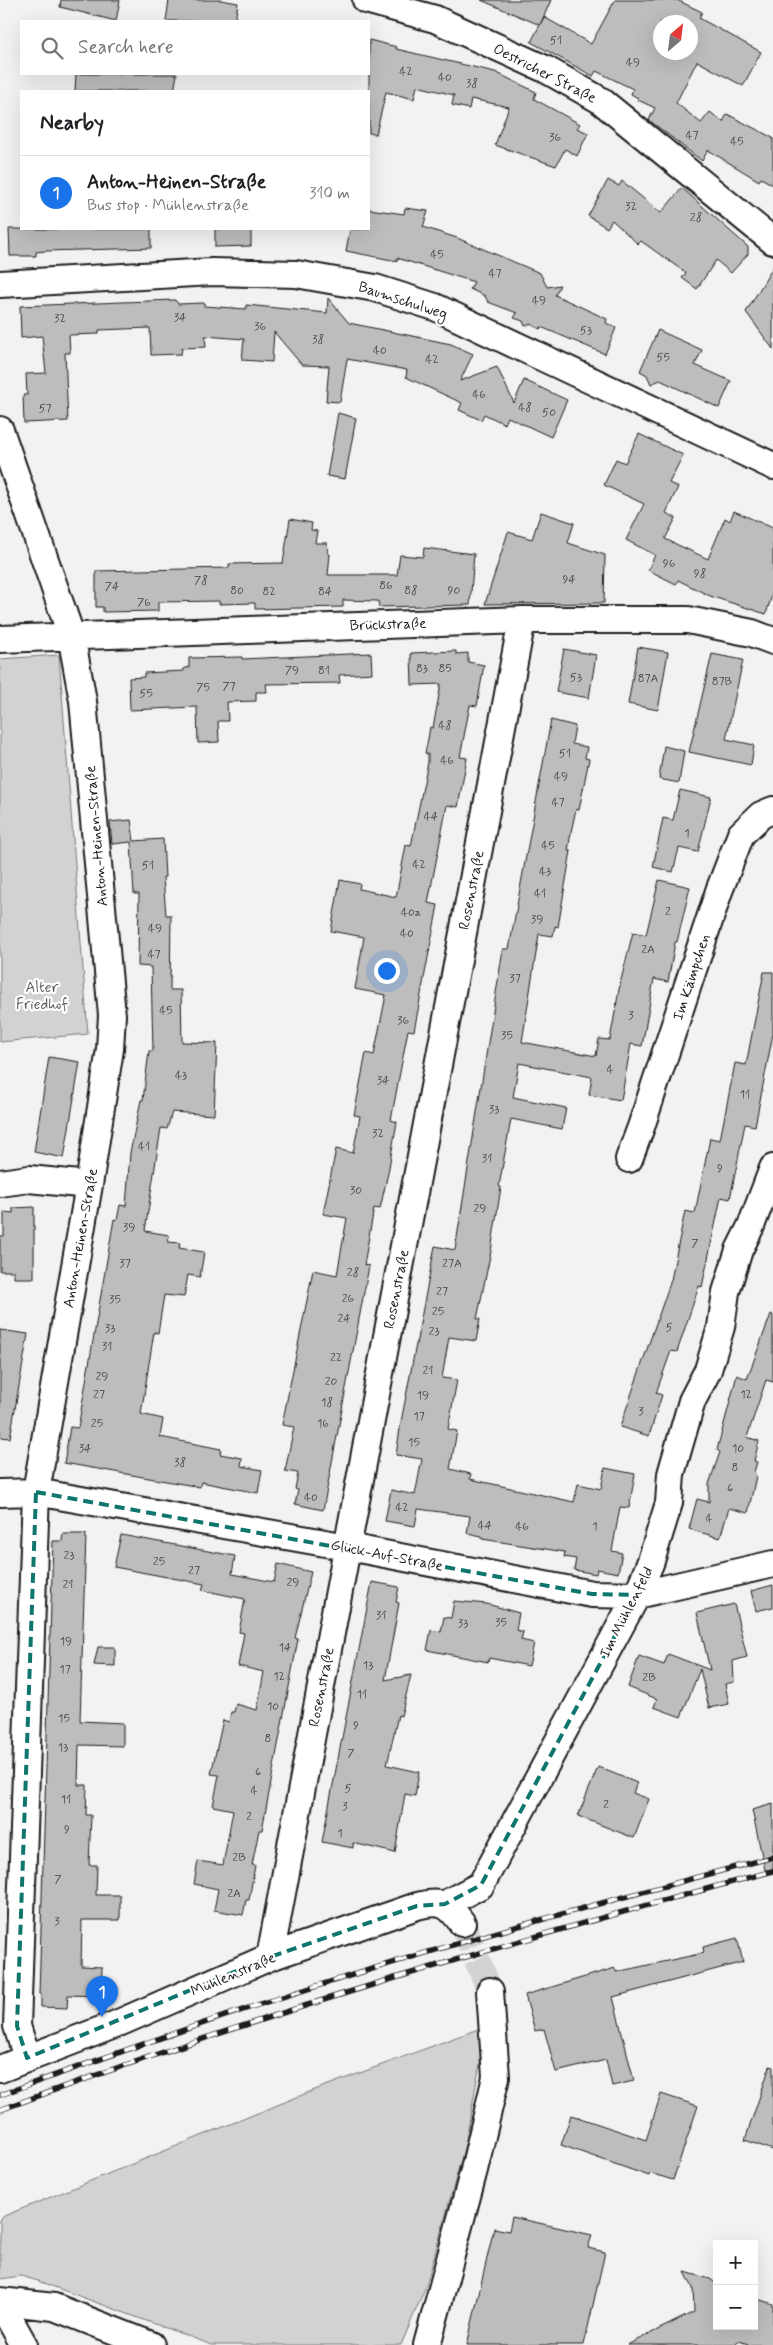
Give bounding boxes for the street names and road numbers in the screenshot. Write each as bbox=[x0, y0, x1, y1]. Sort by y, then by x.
street label: Oestricher Straße bbox=[490, 39, 600, 109]
street label: Baumschulweg bbox=[355, 277, 450, 326]
street label: Brückstraße bbox=[349, 614, 427, 636]
street label: Anton-Heinen-Straße bbox=[81, 765, 113, 907]
street label: Rosenstraße bbox=[454, 849, 489, 932]
street label: Im Kämpchen bbox=[669, 931, 715, 1023]
street label: Anton-Heinen-Straße bbox=[59, 1167, 103, 1310]
street label: Rosenstraße bbox=[379, 1248, 414, 1331]
street label: Glück-Auf-Straße bbox=[329, 1535, 445, 1577]
street label: Im Mühlenfeld bbox=[595, 1563, 658, 1661]
street label: Rosenstraße bbox=[304, 1646, 339, 1729]
street label: Mühlenstraße bbox=[188, 1948, 279, 2002]

